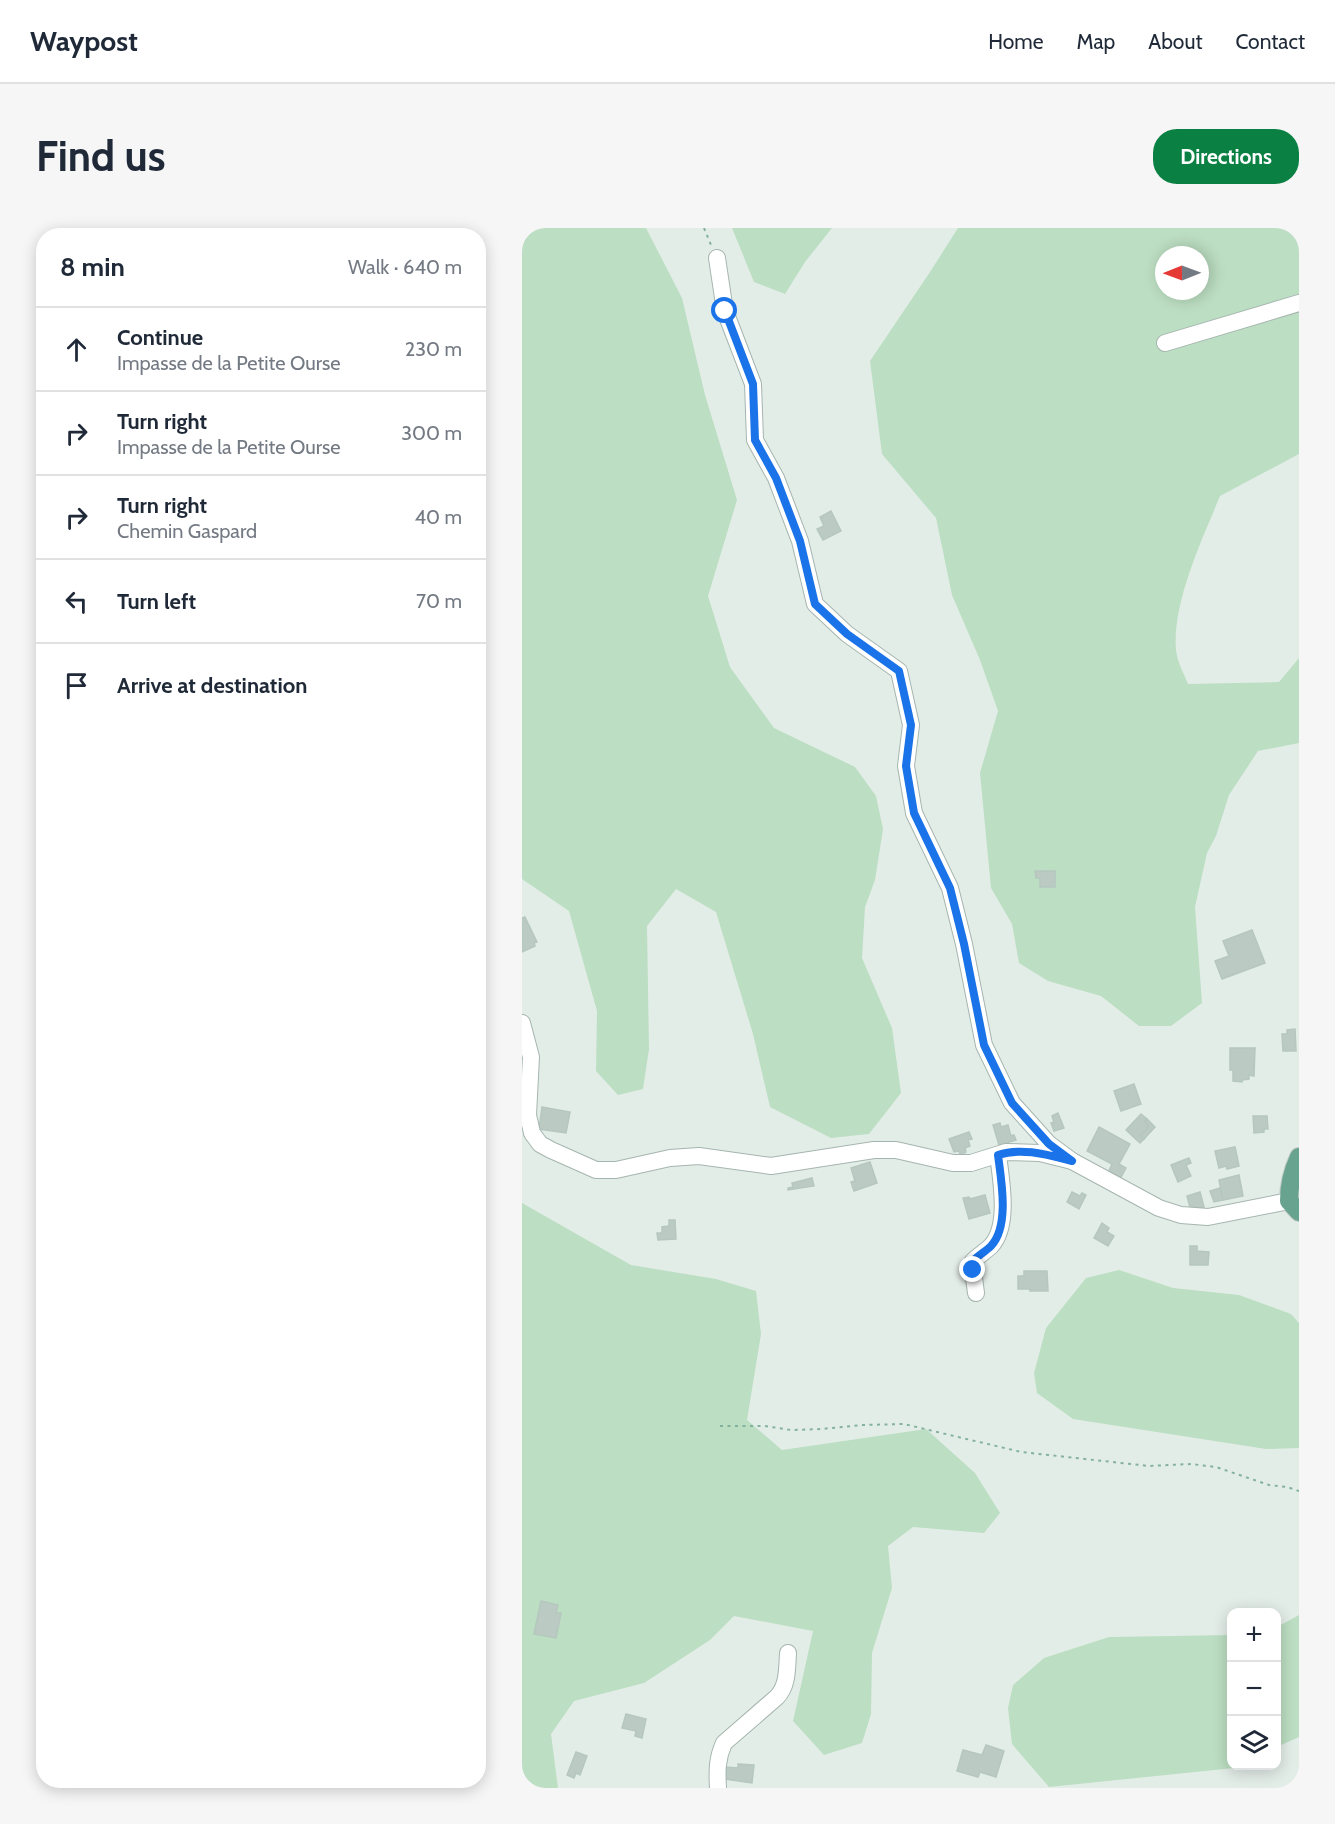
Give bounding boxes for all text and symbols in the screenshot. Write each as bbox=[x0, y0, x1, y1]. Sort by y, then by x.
text: Waypost bbox=[30, 24, 138, 58]
text: Home bbox=[988, 29, 1044, 54]
text: Map bbox=[1077, 29, 1115, 54]
text: About bbox=[1148, 29, 1202, 54]
text: Contact bbox=[1235, 29, 1305, 54]
button: Directions bbox=[1153, 129, 1299, 184]
text: Find us bbox=[36, 130, 165, 182]
north arrow bbox=[1155, 246, 1209, 300]
text: 8 min bbox=[60, 251, 125, 283]
text: Walk · 640 m bbox=[348, 255, 462, 279]
route start bbox=[711, 297, 737, 323]
text: Continue bbox=[117, 324, 203, 351]
icon: ahead bbox=[60, 333, 93, 366]
text: 230 m bbox=[405, 337, 462, 361]
text: Impasse de la Petite Ourse bbox=[117, 351, 341, 375]
text: Turn right bbox=[117, 408, 207, 435]
icon: right bbox=[60, 417, 93, 450]
text: 300 m bbox=[401, 421, 462, 445]
text: Impasse de la Petite Ourse bbox=[117, 435, 341, 459]
text: Turn right bbox=[117, 492, 207, 519]
icon: right bbox=[60, 501, 93, 534]
text: 40 m bbox=[414, 505, 462, 529]
text: Chemin Gaspard bbox=[117, 519, 257, 543]
icon: left bbox=[60, 585, 93, 618]
text: Turn left bbox=[117, 588, 196, 615]
text: 70 m bbox=[416, 589, 462, 613]
icon: arrive bbox=[60, 669, 93, 702]
text: Arrive at destination bbox=[117, 672, 307, 699]
route end bbox=[959, 1256, 985, 1282]
map controls bbox=[1227, 1608, 1281, 1770]
button: + bbox=[1227, 1608, 1281, 1662]
button: − bbox=[1227, 1662, 1281, 1716]
button: layers bbox=[1227, 1716, 1281, 1770]

